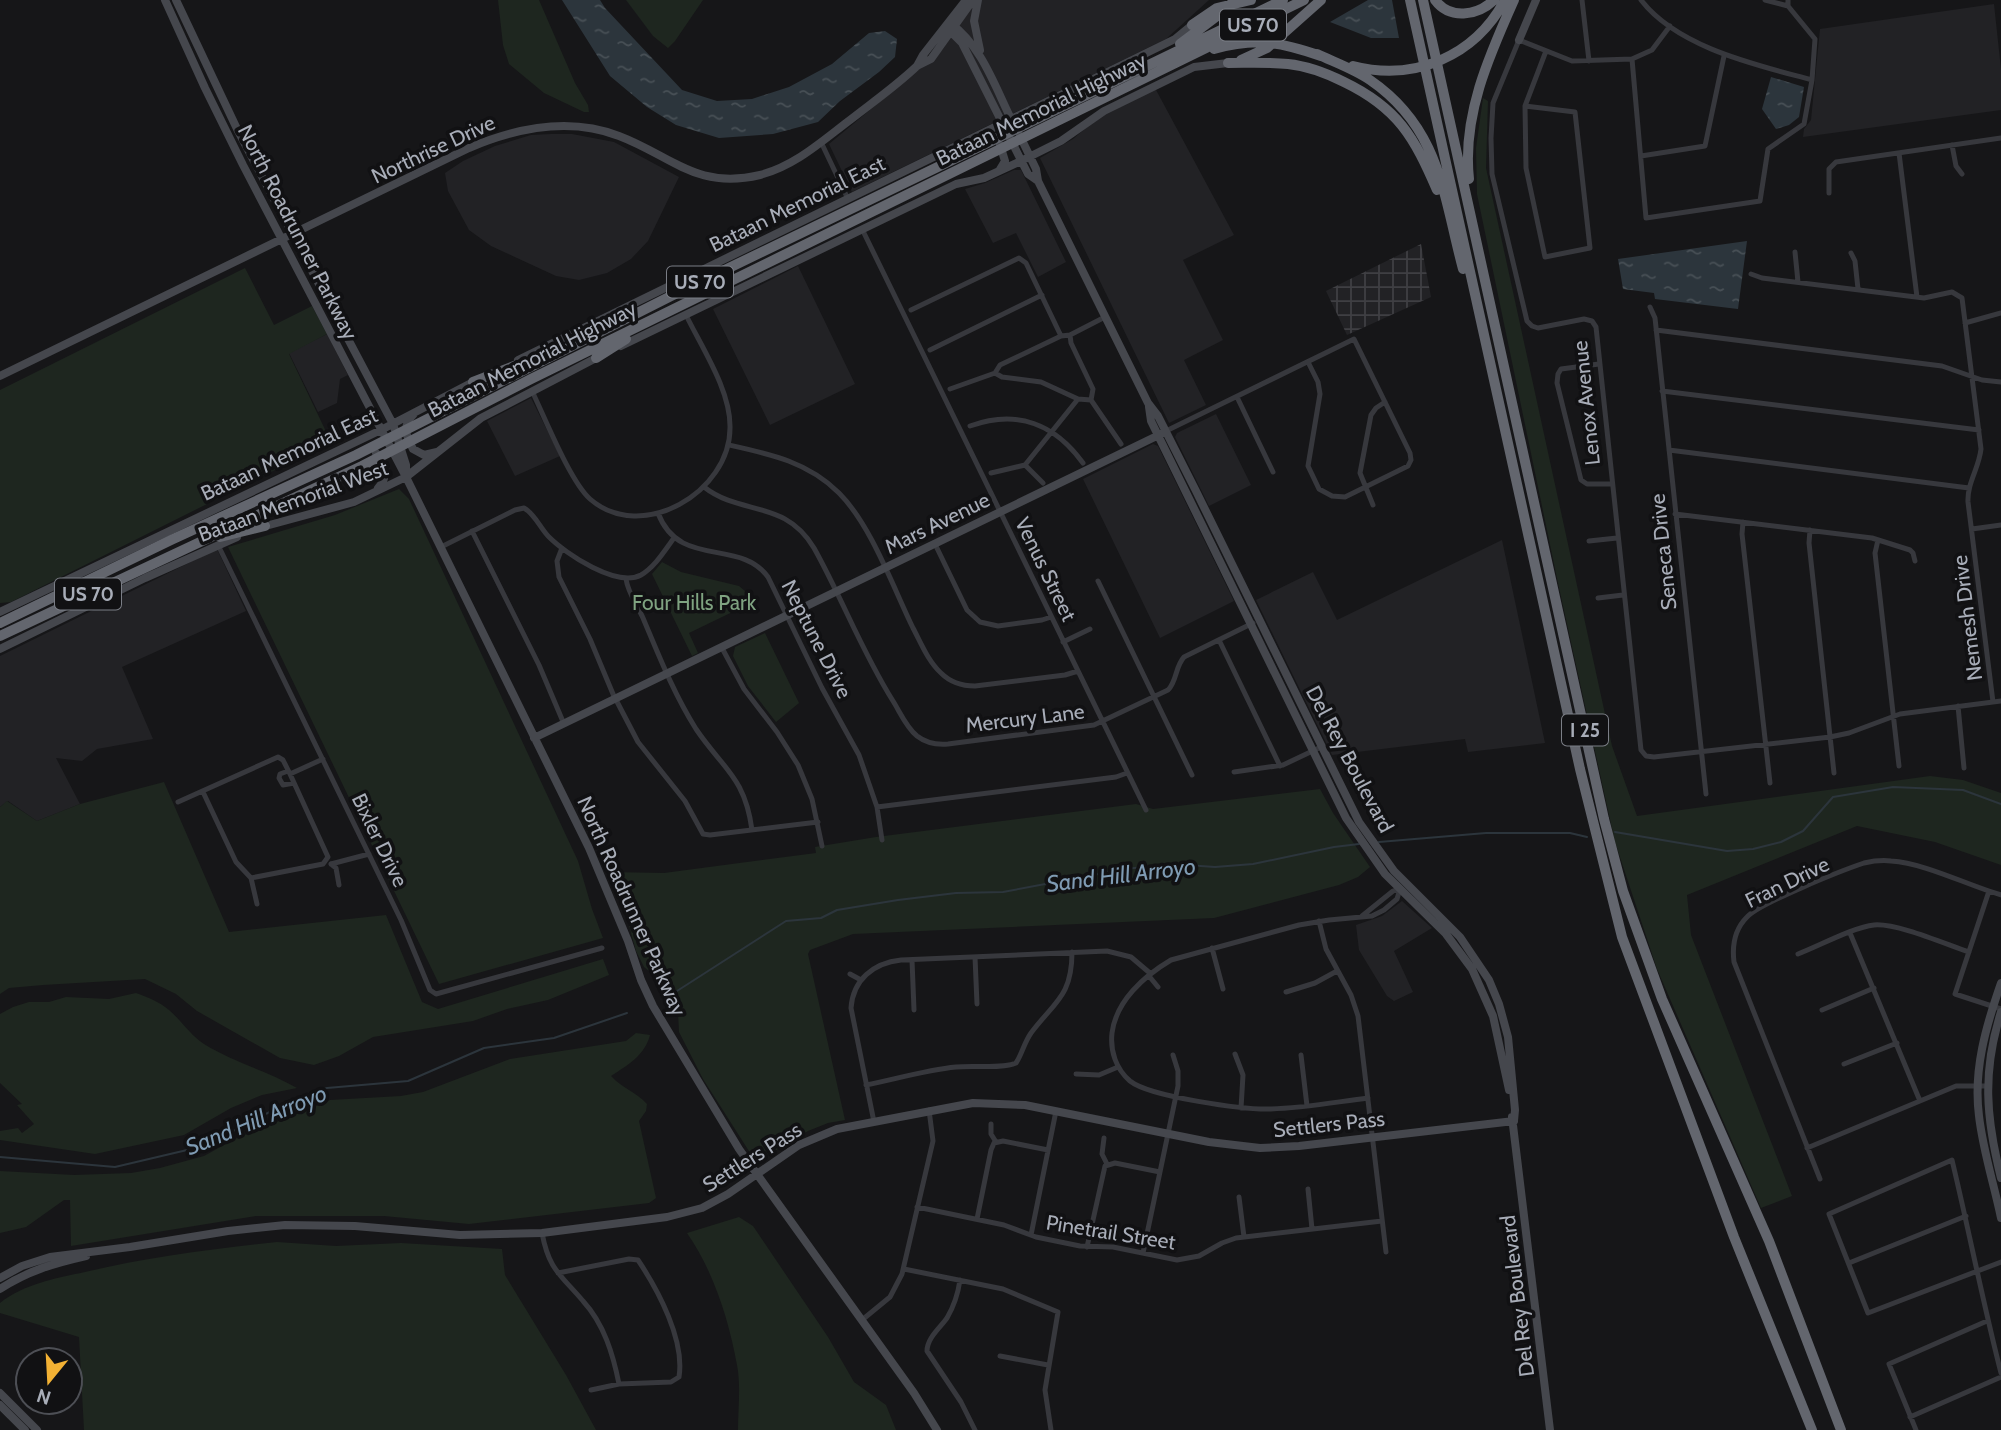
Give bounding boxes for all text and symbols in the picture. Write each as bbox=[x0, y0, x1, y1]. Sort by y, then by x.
road number: US 70 bbox=[1220, 10, 1286, 41]
street label: Bataan Memorial Highway bbox=[932, 47, 1150, 171]
street label: Northrise Drive bbox=[367, 109, 499, 189]
street label: North Roadrunner Parkway bbox=[233, 120, 363, 344]
street label: Bataan Memorial East bbox=[705, 151, 889, 257]
road number: US 70 bbox=[667, 266, 733, 298]
street label: Bataan Memorial Highway bbox=[424, 295, 641, 422]
street label: Lenox Avenue bbox=[1567, 339, 1605, 467]
street label: Bataan Memorial East bbox=[197, 402, 381, 506]
street label: Bataan Memorial West bbox=[195, 455, 391, 547]
street label: Mars Avenue bbox=[880, 487, 994, 559]
street label: Seneca Drive bbox=[1644, 492, 1682, 611]
street label: Venus Street bbox=[1010, 513, 1082, 625]
street label: Nemesh Drive bbox=[1947, 554, 1987, 682]
street label: Neptune Drive bbox=[777, 576, 858, 702]
road number: US 70 bbox=[55, 579, 121, 610]
park label: Four Hills Park bbox=[632, 590, 757, 615]
street label: Del Rey Boulevard bbox=[1301, 681, 1399, 837]
street label: Mercury Lane bbox=[964, 698, 1086, 738]
road number: I 25 bbox=[1562, 715, 1608, 746]
street label: Bixler Drive bbox=[347, 789, 413, 891]
street label: North Roadrunner Parkway bbox=[572, 792, 692, 1020]
street label: Fran Drive bbox=[1741, 851, 1833, 913]
water label: Sand Hill Arroyo bbox=[1045, 852, 1197, 898]
water label: Sand Hill Arroyo bbox=[181, 1079, 331, 1161]
street label: Settlers Pass bbox=[1272, 1106, 1386, 1142]
street label: Settlers Pass bbox=[698, 1117, 806, 1197]
street label: Pinetrail Street bbox=[1045, 1209, 1177, 1255]
street label: Del Rey Boulevard bbox=[1495, 1214, 1539, 1378]
north arrow bbox=[14, 1346, 84, 1416]
text: N bbox=[34, 1384, 54, 1410]

